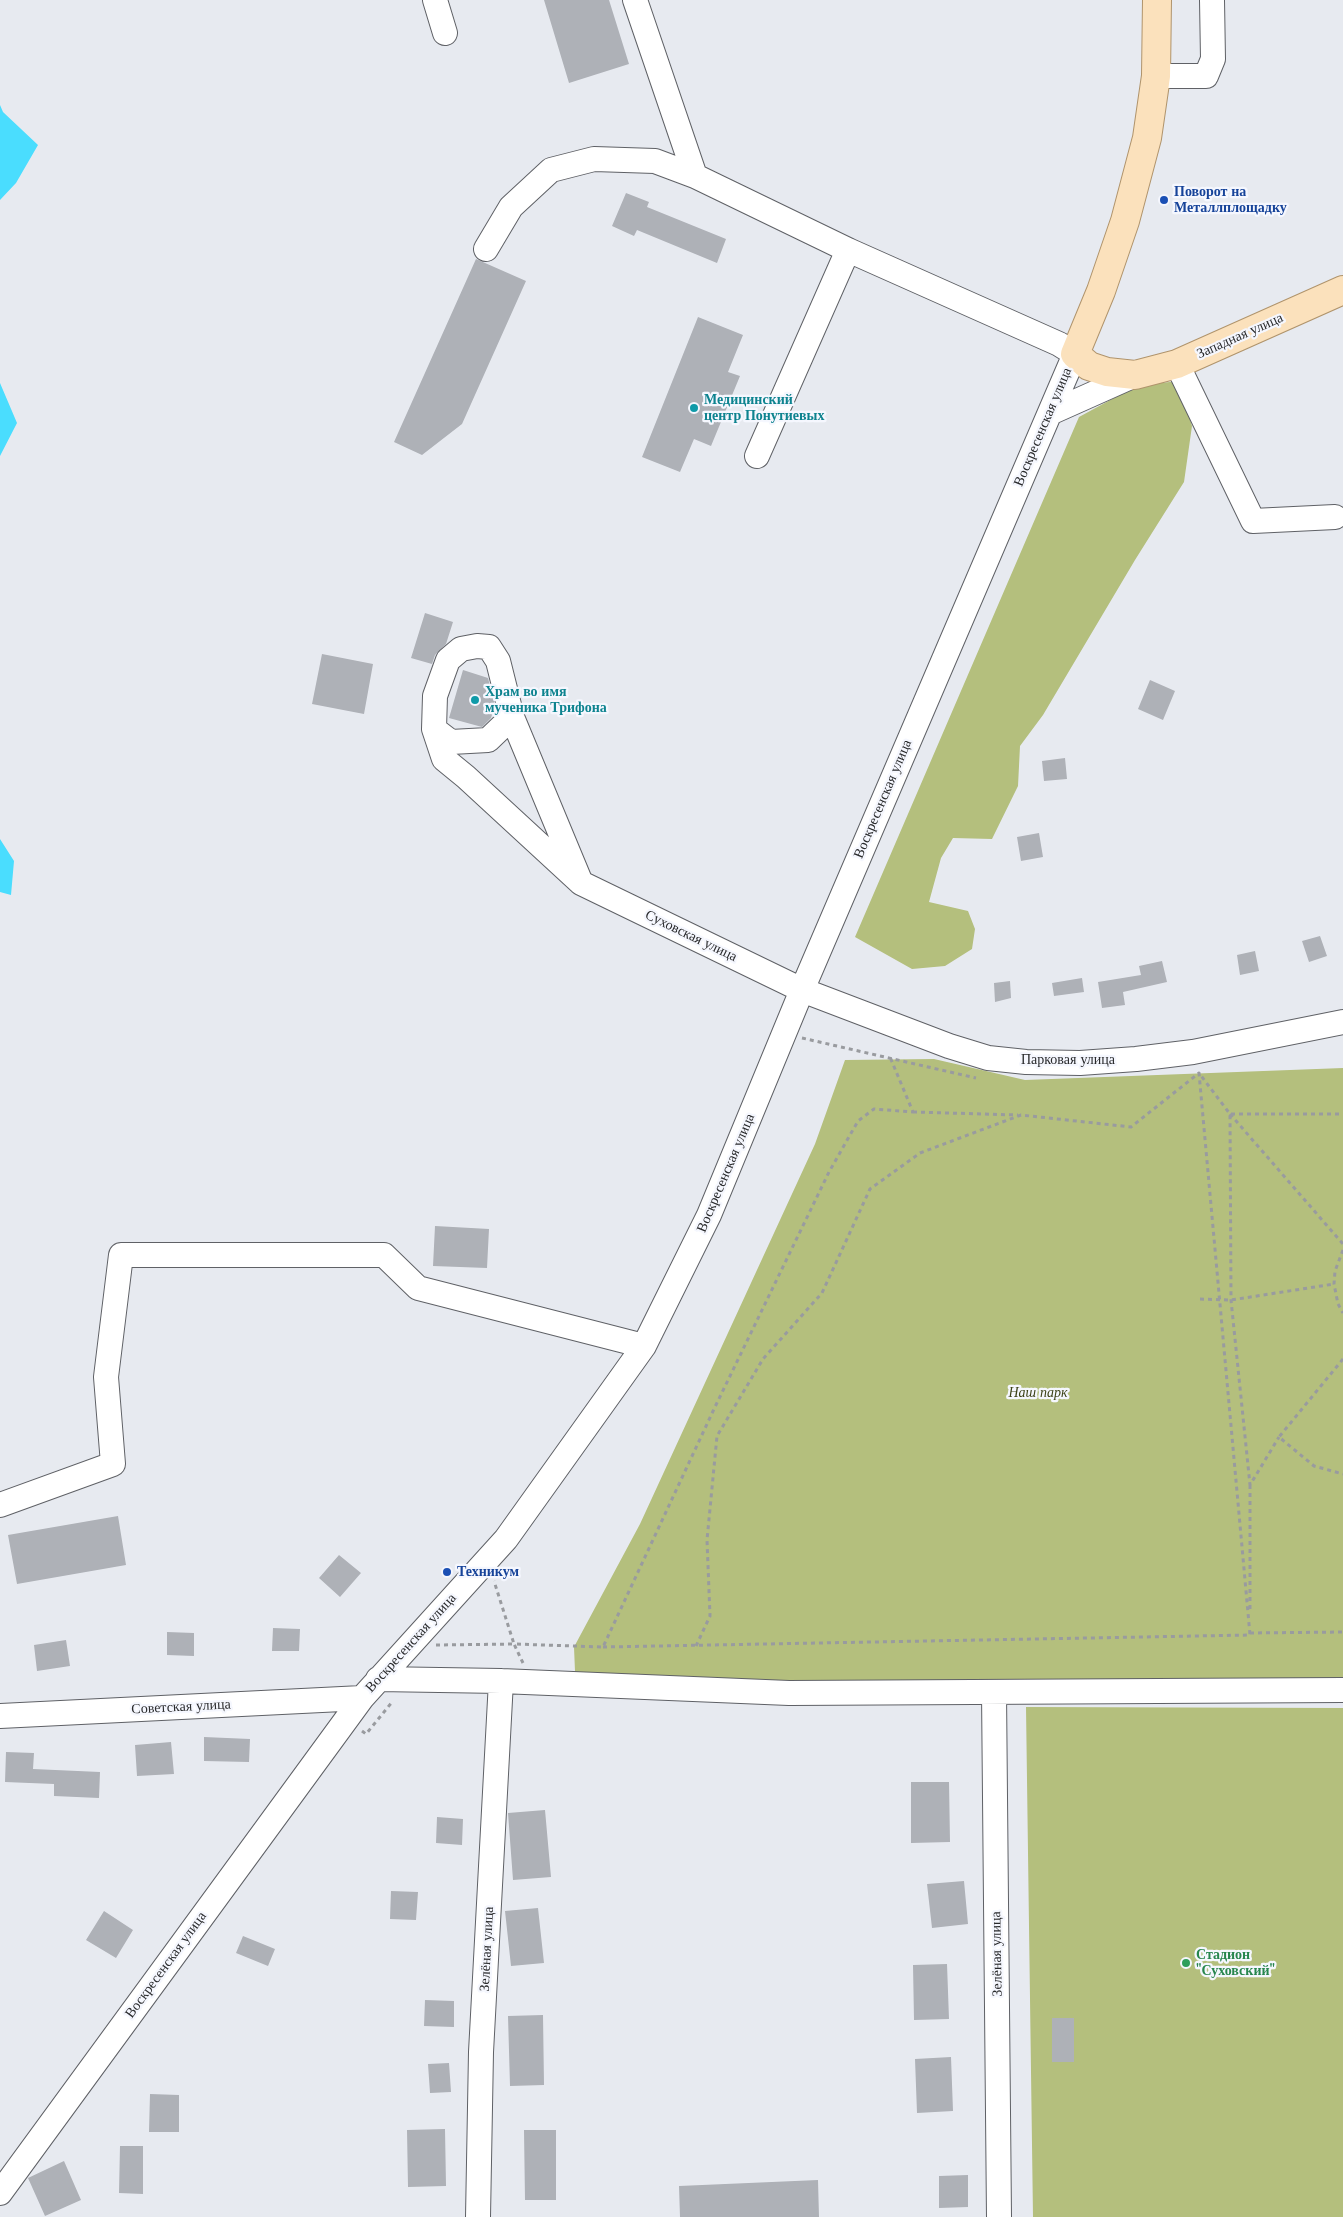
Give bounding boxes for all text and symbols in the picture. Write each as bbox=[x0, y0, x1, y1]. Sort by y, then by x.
place label: Поворот на Металлплощадку bbox=[1174, 184, 1287, 216]
marker: Поворот на Металлплощадку bbox=[1158, 194, 1170, 206]
street label: Западная улица bbox=[1194, 309, 1286, 363]
street label: Воскресенская улица bbox=[1010, 365, 1076, 489]
place label: Медицинский центр Понутиевых bbox=[704, 392, 825, 424]
marker: Медицинский центр Понутиевых bbox=[688, 402, 700, 414]
place label: Храм во имя мученика Трифона bbox=[485, 684, 607, 716]
marker: Храм во имя мученика Трифона bbox=[469, 694, 481, 706]
street label: Воскресенская улица bbox=[850, 737, 916, 861]
street label: Суховская улица bbox=[642, 907, 740, 965]
street label: Парковая улица bbox=[1021, 1052, 1115, 1068]
street label: Воскресенская улица bbox=[693, 1111, 759, 1235]
park label: Наш парк bbox=[1008, 1385, 1068, 1401]
place label: Техникум bbox=[457, 1564, 519, 1580]
marker: Техникум bbox=[441, 1566, 453, 1578]
street label: Воскресенская улица bbox=[362, 1590, 460, 1696]
street label: Советская улица bbox=[131, 1696, 231, 1718]
street label: Зелёная улица bbox=[476, 1906, 498, 1992]
street label: Воскресенская улица bbox=[122, 1909, 210, 2021]
street label: Зелёная улица bbox=[988, 1911, 1006, 1997]
place label: Стадион "Суховский" bbox=[1196, 1947, 1275, 1980]
marker: Стадион "Суховский" bbox=[1180, 1957, 1192, 1969]

